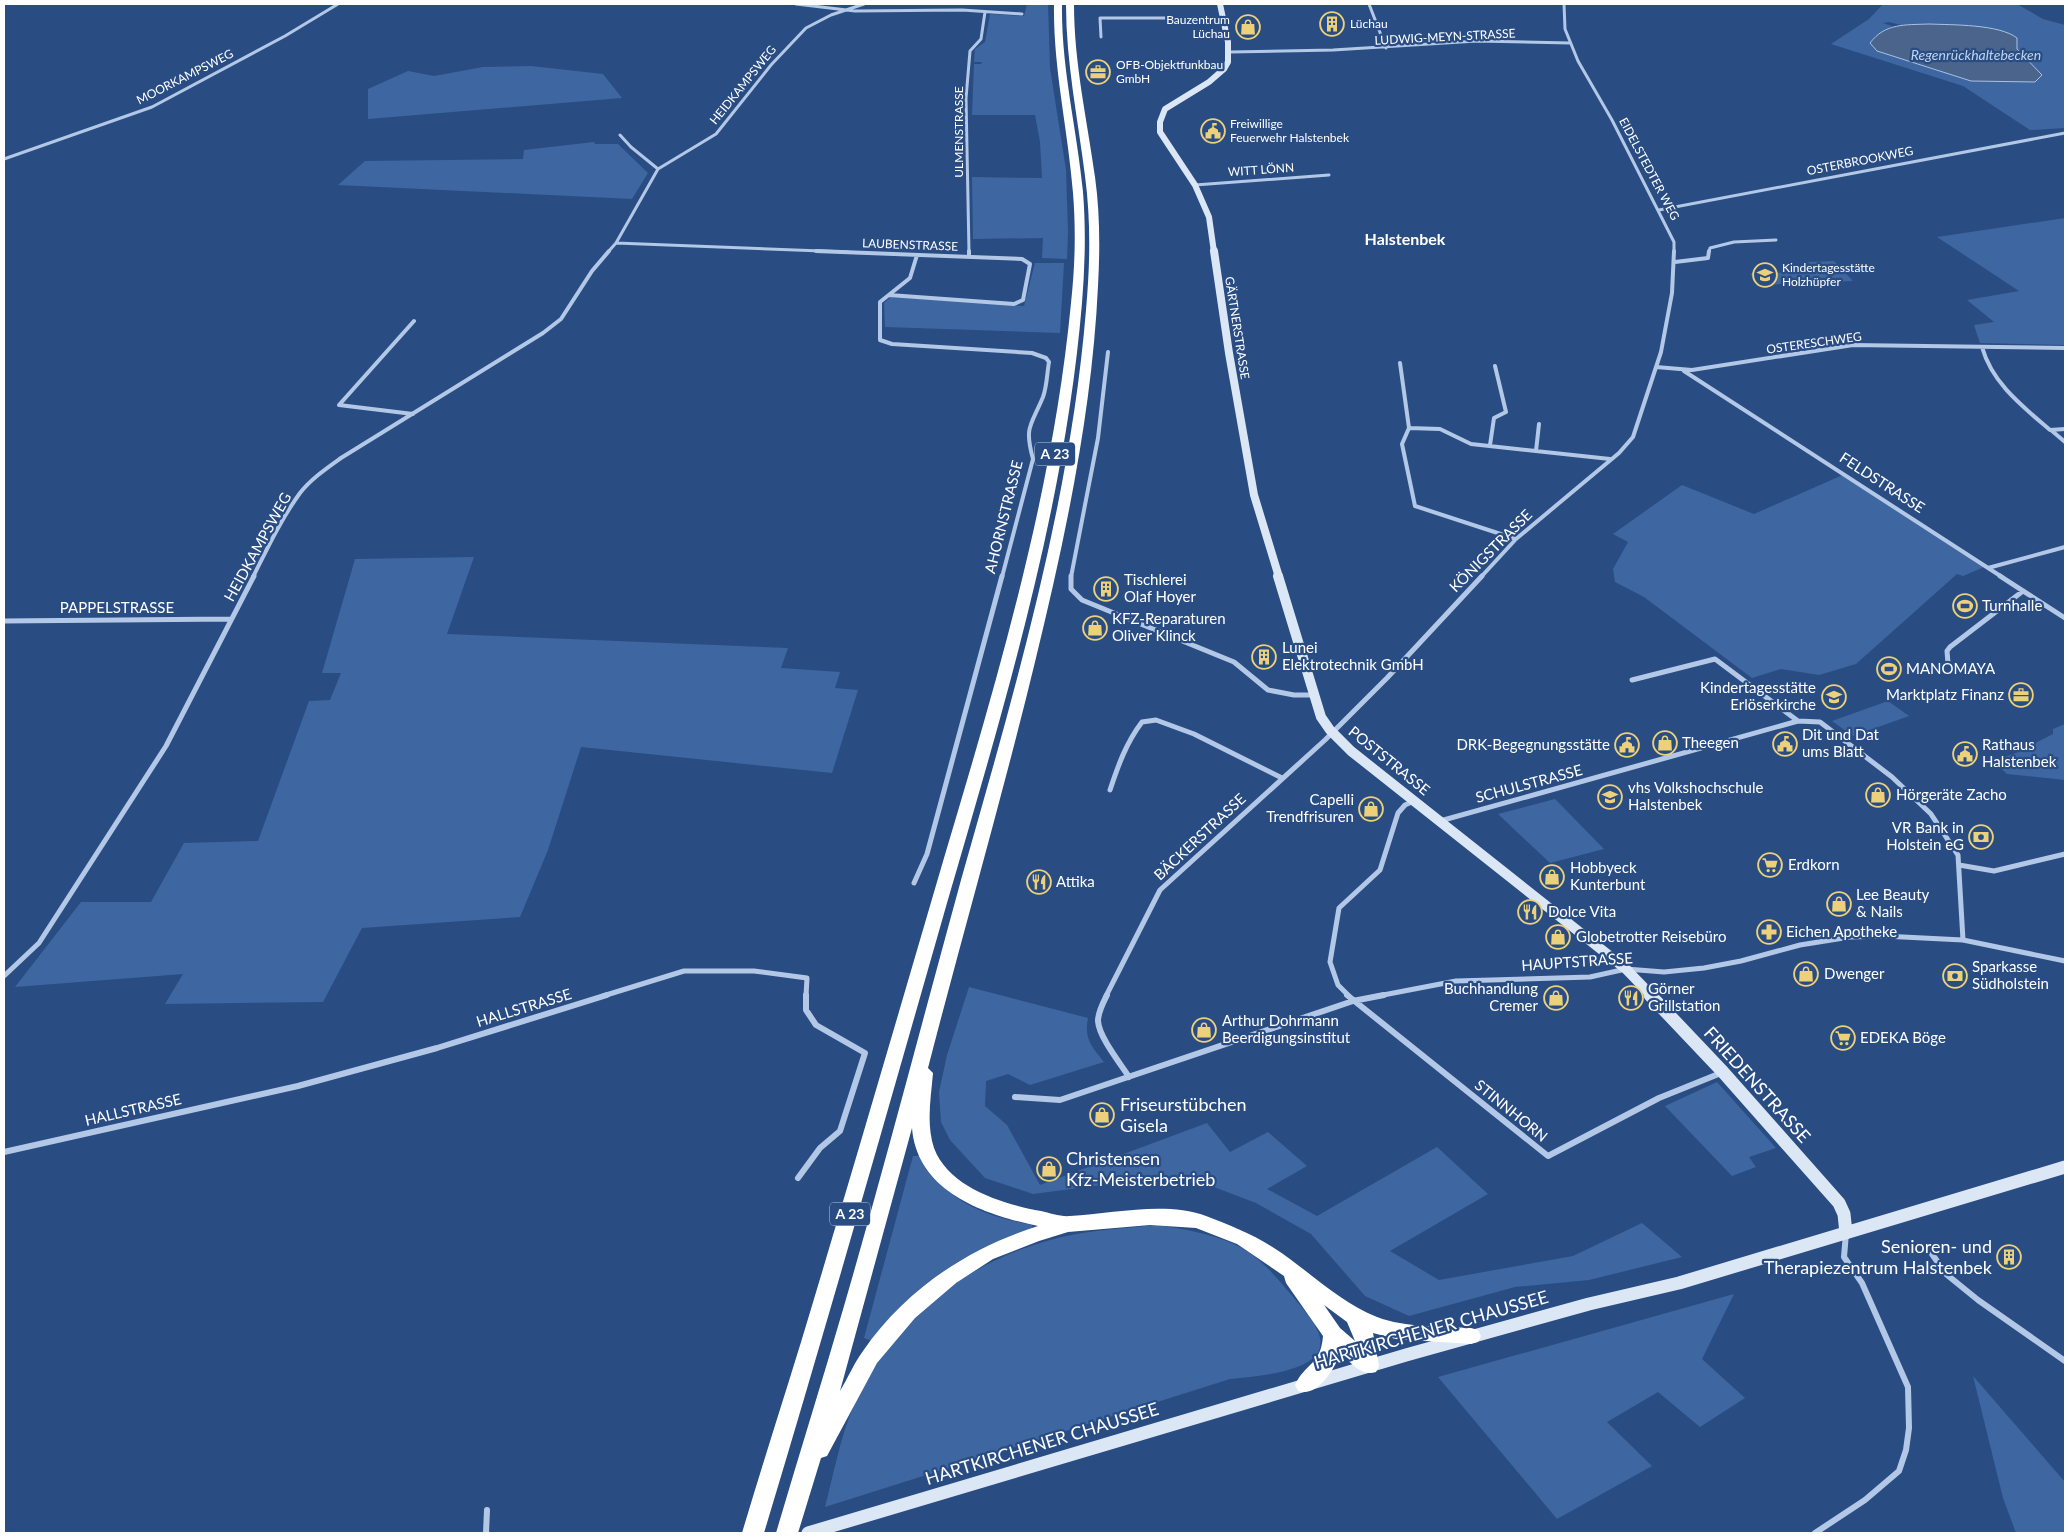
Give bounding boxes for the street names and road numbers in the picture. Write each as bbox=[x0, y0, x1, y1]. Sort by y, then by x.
street label: LUDWIG-MEYN-STRASSE bbox=[1374, 25, 1516, 48]
street label: HEIDKAMPSWEG bbox=[706, 42, 779, 127]
street label: MOORKAMPSWEG bbox=[134, 46, 236, 107]
street label: ULMENSTRASSE bbox=[951, 86, 966, 178]
street label: EIDELSTEDTER WEG bbox=[1616, 115, 1683, 223]
street label: OSTERBROOKWEG bbox=[1805, 143, 1915, 178]
street label: WITT LÖNN bbox=[1227, 160, 1295, 179]
street label: LAUBENSTRASSE bbox=[862, 235, 958, 254]
street label: GÄRTNERSTRASSE bbox=[1222, 275, 1253, 380]
street label: OSTERESCHWEG bbox=[1765, 328, 1863, 357]
road number: A 23 bbox=[1035, 442, 1075, 466]
street label: FELDSTRASSE bbox=[1837, 448, 1928, 516]
street label: AHORNSTRASSE bbox=[980, 458, 1026, 575]
street label: HEIDKAMPSWEG bbox=[220, 489, 295, 604]
street label: KÖNIGSTRASSE bbox=[1445, 505, 1535, 595]
street label: PAPPELSTRASSE bbox=[60, 598, 174, 616]
street label: POSTSTRASSE bbox=[1345, 722, 1434, 799]
street label: SCHULSTRASSE bbox=[1473, 760, 1584, 806]
street label: BÄCKERSTRASSE bbox=[1150, 789, 1249, 883]
street label: HAUPTSTRASSE bbox=[1521, 948, 1633, 974]
street label: HALLSTRASSE bbox=[474, 984, 573, 1030]
street label: FRIEDENSTRASSE bbox=[1700, 1022, 1816, 1147]
street label: STINNHORN bbox=[1472, 1075, 1552, 1145]
street label: HALLSTRASSE bbox=[83, 1089, 183, 1129]
road number: A 23 bbox=[830, 1202, 870, 1226]
street label: HARTKIRCHENER CHAUSSEE bbox=[1311, 1285, 1551, 1373]
street label: HARTKIRCHENER CHAUSSEE bbox=[922, 1397, 1161, 1489]

